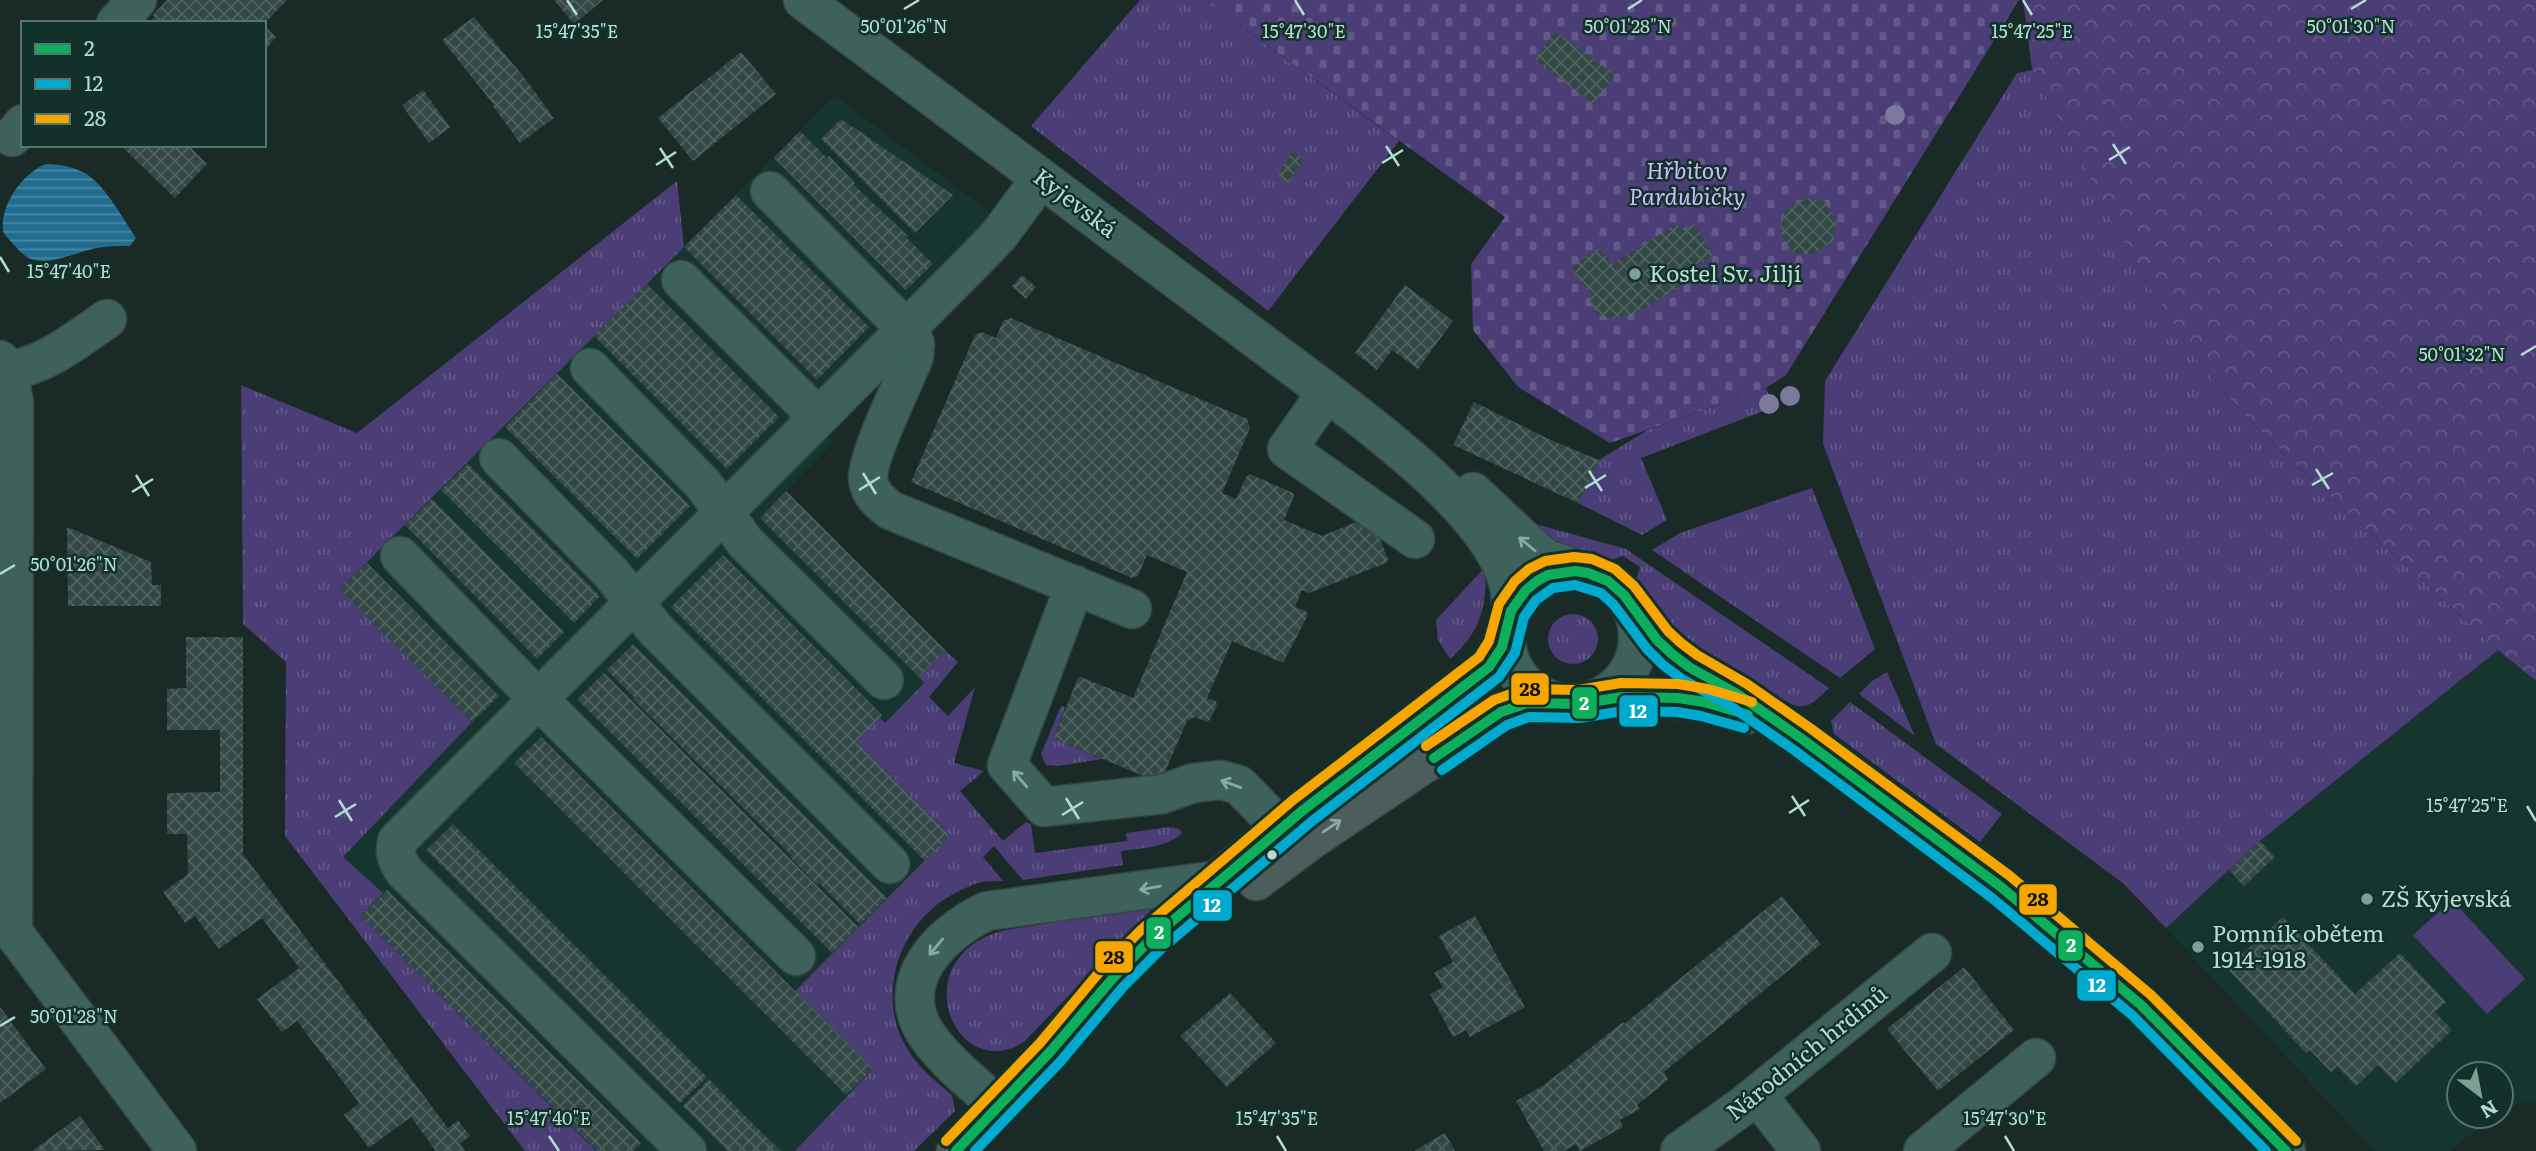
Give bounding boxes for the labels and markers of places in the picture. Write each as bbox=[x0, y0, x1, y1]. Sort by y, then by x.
place label: Kostel Sv. Jiljí bbox=[1649, 255, 1802, 289]
marker: Kostel Sv. Jiljí bbox=[1627, 266, 1643, 282]
unlabelled marker bbox=[1265, 848, 1279, 862]
place label: ZŠ Kyjevská bbox=[2381, 880, 2512, 914]
marker: ZŠ Kyjevská bbox=[2359, 891, 2375, 907]
place label: Pomník obětem 1914-1918 bbox=[2212, 915, 2384, 975]
marker: Pomník obětem 1914-1918 bbox=[2190, 939, 2206, 955]

